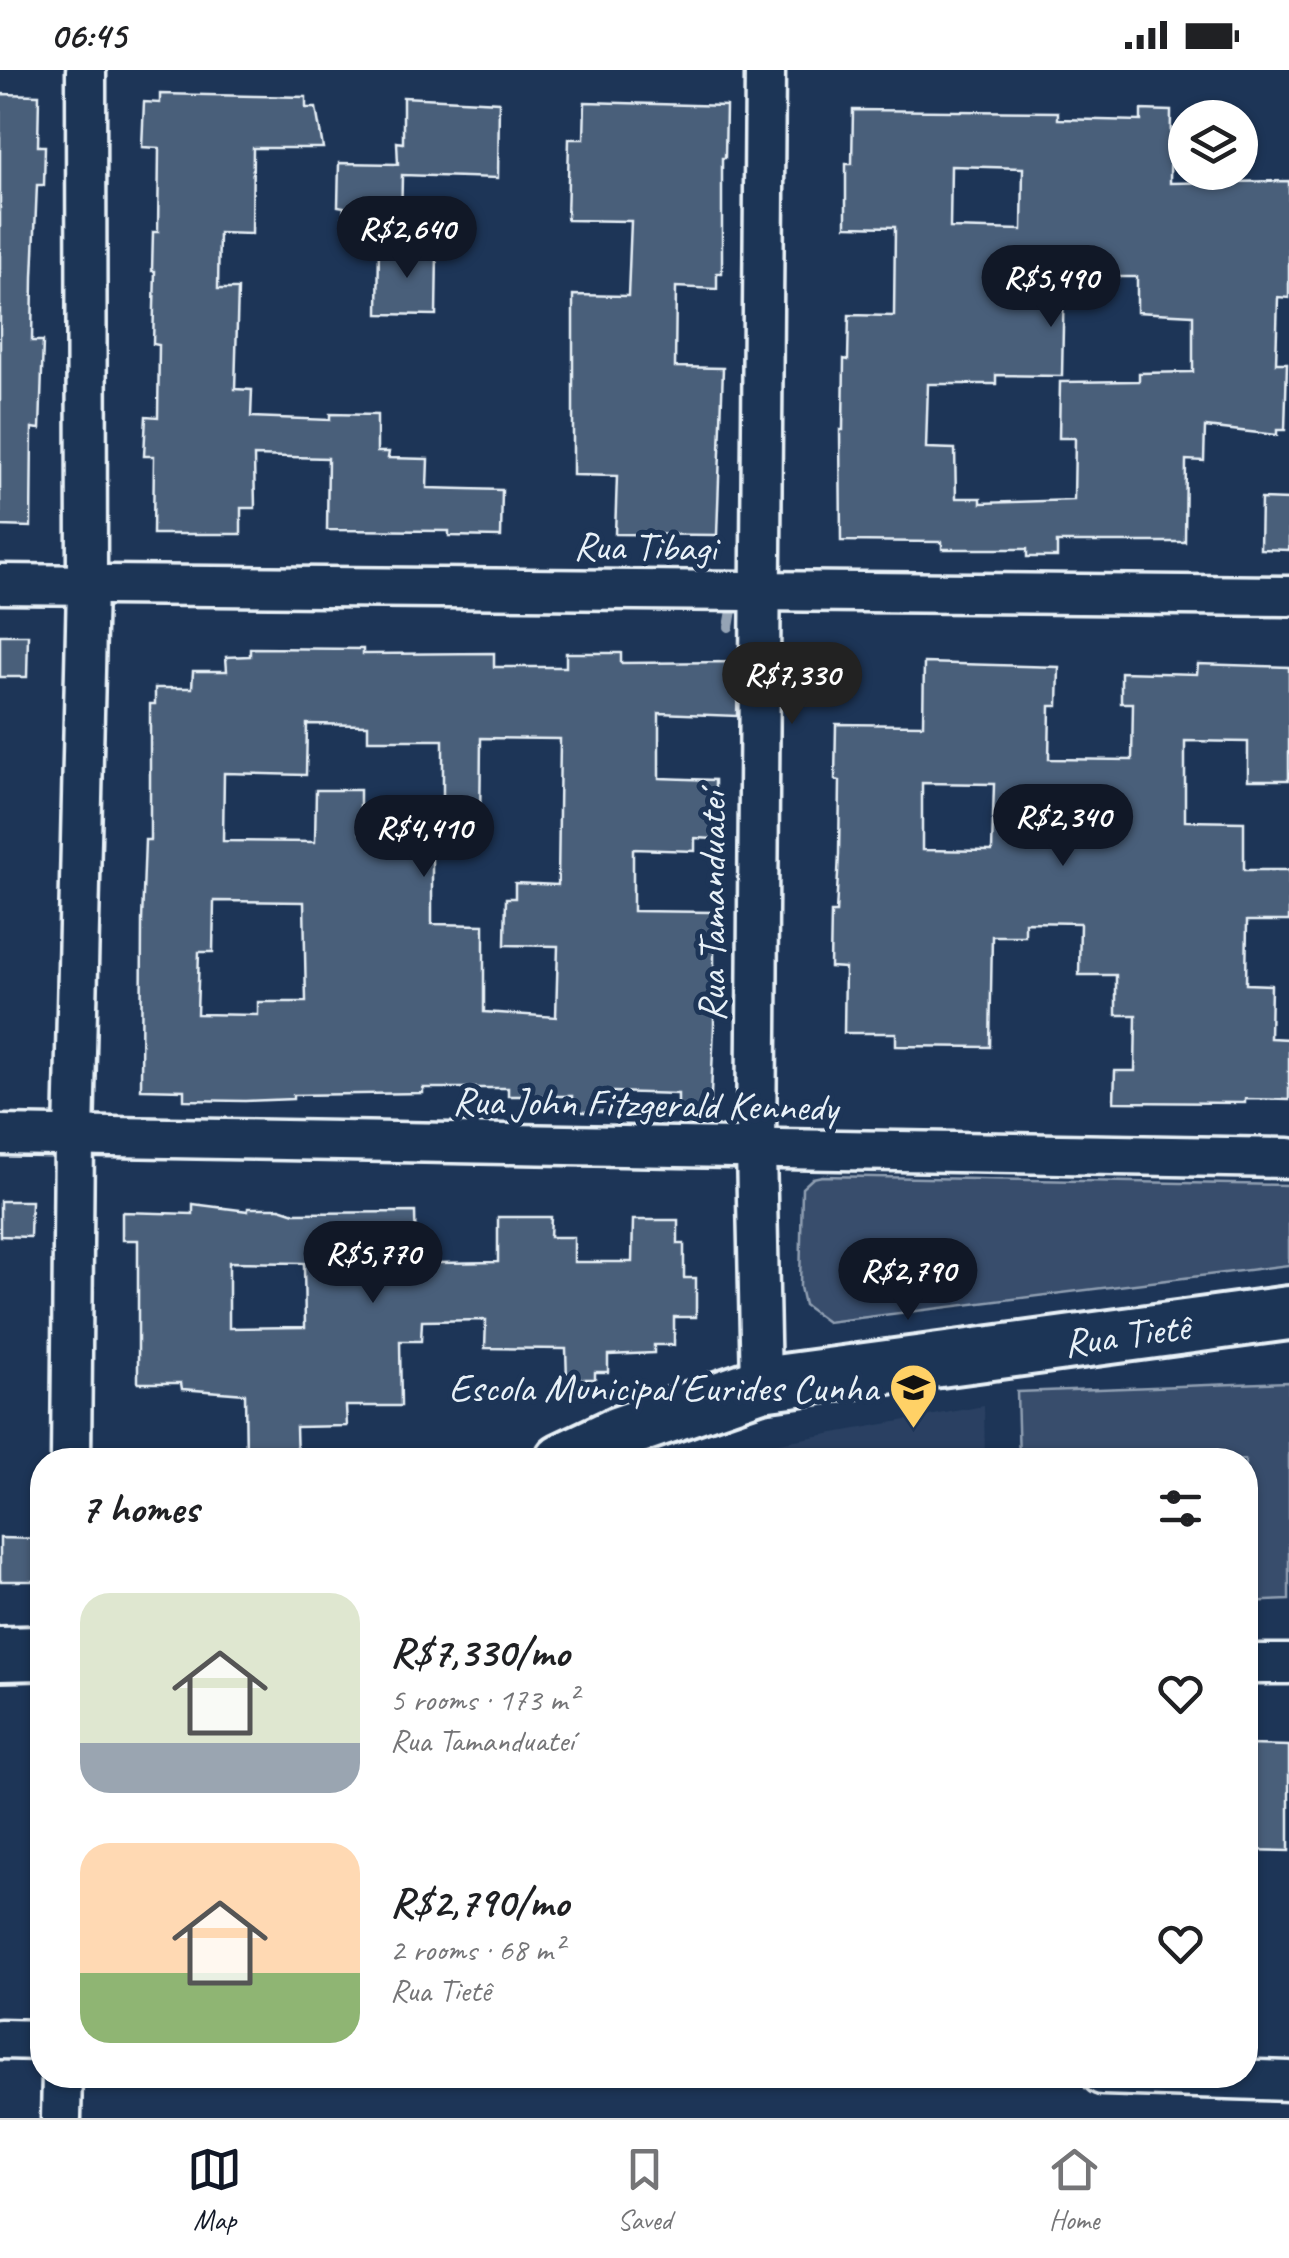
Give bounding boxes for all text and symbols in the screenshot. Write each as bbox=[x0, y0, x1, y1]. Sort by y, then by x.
text: 06:45 bbox=[50, 12, 126, 59]
map controls bbox=[1168, 100, 1258, 190]
button: layers bbox=[1168, 100, 1258, 190]
pin: R$2,640 bbox=[315, 196, 499, 281]
text: R$2,640 bbox=[359, 208, 455, 249]
pin: R$5,490 bbox=[959, 245, 1143, 330]
text: R$5,490 bbox=[1004, 257, 1098, 298]
street label: Rua Tibagi bbox=[573, 521, 721, 573]
pin: R$7,330 bbox=[700, 642, 884, 727]
text: R$7,330 bbox=[744, 654, 840, 695]
street label: Rua Tamanduateí bbox=[687, 784, 737, 1022]
pin: R$2,340 bbox=[971, 784, 1155, 869]
pin: R$4,410 bbox=[332, 795, 516, 880]
text: R$2,340 bbox=[1015, 796, 1111, 837]
text: R$4,410 bbox=[376, 807, 472, 848]
street label: Rua John Fitzgerald Kennedy bbox=[452, 1076, 841, 1132]
pin: R$5,770 bbox=[281, 1221, 465, 1306]
text: R$5,770 bbox=[326, 1233, 420, 1274]
pin: R$2,790 bbox=[816, 1238, 1000, 1323]
text: R$2,790 bbox=[860, 1250, 956, 1291]
street label: Rua Tietê bbox=[1061, 1301, 1196, 1368]
school or university icon: Escola Municipal Eurides Cunha bbox=[887, 1362, 939, 1430]
place label: Escola Municipal Eurides Cunha bbox=[449, 1363, 881, 1413]
icon: filters bbox=[1153, 1481, 1208, 1536]
text: 7 homes bbox=[80, 1482, 198, 1535]
text: R$7,330/mo bbox=[390, 1626, 569, 1679]
icon: home bbox=[160, 1633, 280, 1753]
icon: heart bbox=[1153, 1666, 1208, 1721]
text: 5 rooms · 173 m² bbox=[390, 1679, 577, 1720]
text: Rua Tamanduateí bbox=[390, 1720, 574, 1761]
text: R$2,790/mo bbox=[390, 1876, 569, 1929]
icon: home bbox=[160, 1883, 280, 2003]
icon: heart bbox=[1153, 1916, 1208, 1971]
text: 2 rooms · 68 m² bbox=[390, 1929, 563, 1970]
text: Rua Tietê bbox=[390, 1970, 491, 2011]
tab: Map bbox=[187, 2142, 242, 2237]
tab: Saved bbox=[617, 2142, 672, 2237]
tab: Home bbox=[1047, 2142, 1102, 2237]

